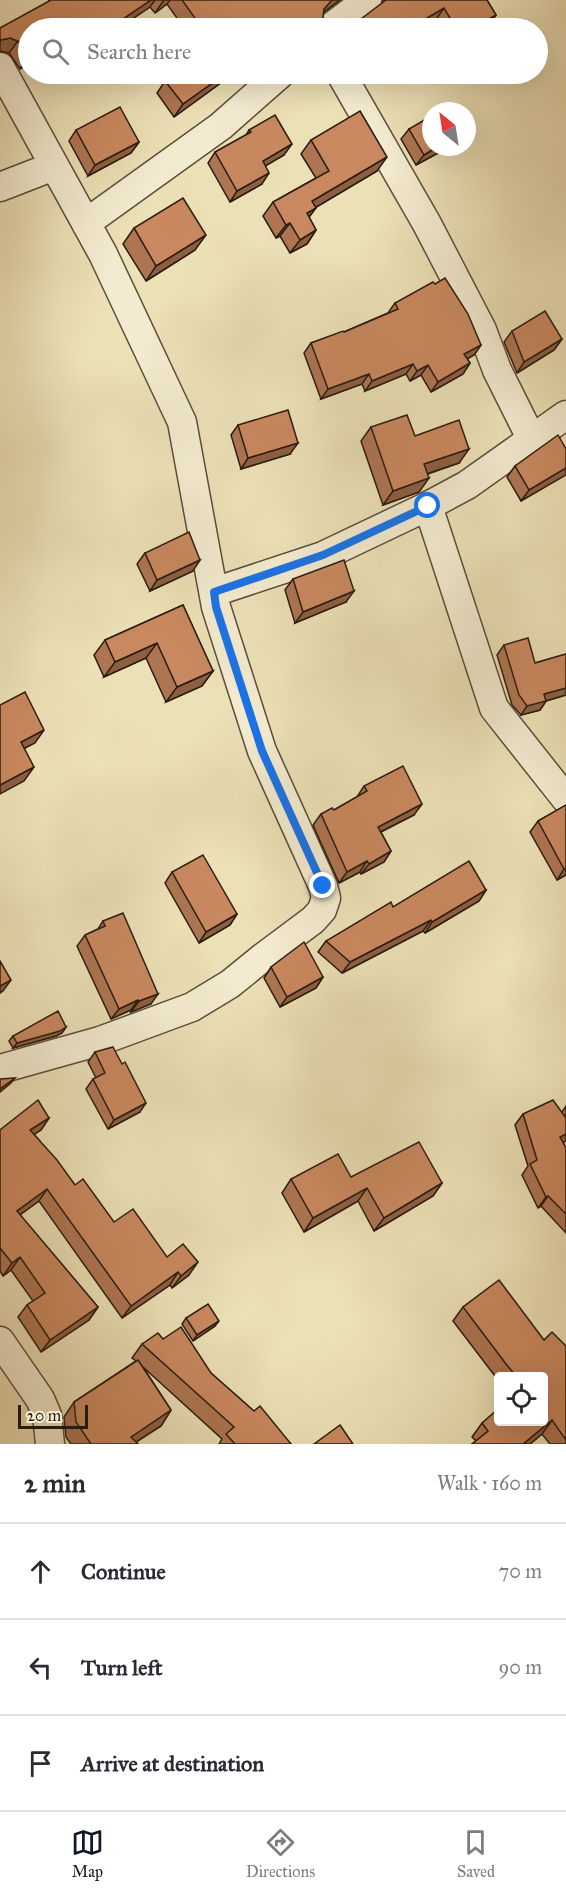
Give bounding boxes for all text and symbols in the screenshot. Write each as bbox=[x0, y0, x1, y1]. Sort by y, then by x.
search box bbox=[18, 18, 548, 84]
icon: search bbox=[39, 35, 72, 68]
text: Search here bbox=[87, 38, 191, 65]
north arrow bbox=[422, 102, 476, 156]
route start bbox=[414, 492, 440, 518]
route end bbox=[309, 872, 335, 898]
map controls bbox=[494, 1372, 548, 1426]
button: locate bbox=[494, 1372, 548, 1426]
scale bar bbox=[18, 1402, 88, 1430]
text: 20 m bbox=[27, 1406, 61, 1425]
text: 2 min bbox=[24, 1467, 85, 1499]
text: Walk · 160 m bbox=[437, 1471, 542, 1495]
icon: ahead bbox=[24, 1555, 57, 1588]
text: Continue bbox=[81, 1558, 166, 1585]
text: 70 m bbox=[499, 1559, 542, 1583]
icon: left bbox=[24, 1651, 57, 1684]
text: Turn left bbox=[81, 1654, 163, 1681]
text: 90 m bbox=[499, 1655, 542, 1679]
icon: arrive bbox=[24, 1747, 57, 1780]
text: Arrive at destination bbox=[81, 1750, 264, 1777]
tab: Map bbox=[71, 1826, 104, 1881]
tab: Directions bbox=[246, 1826, 315, 1881]
tab: Saved bbox=[457, 1826, 495, 1881]

